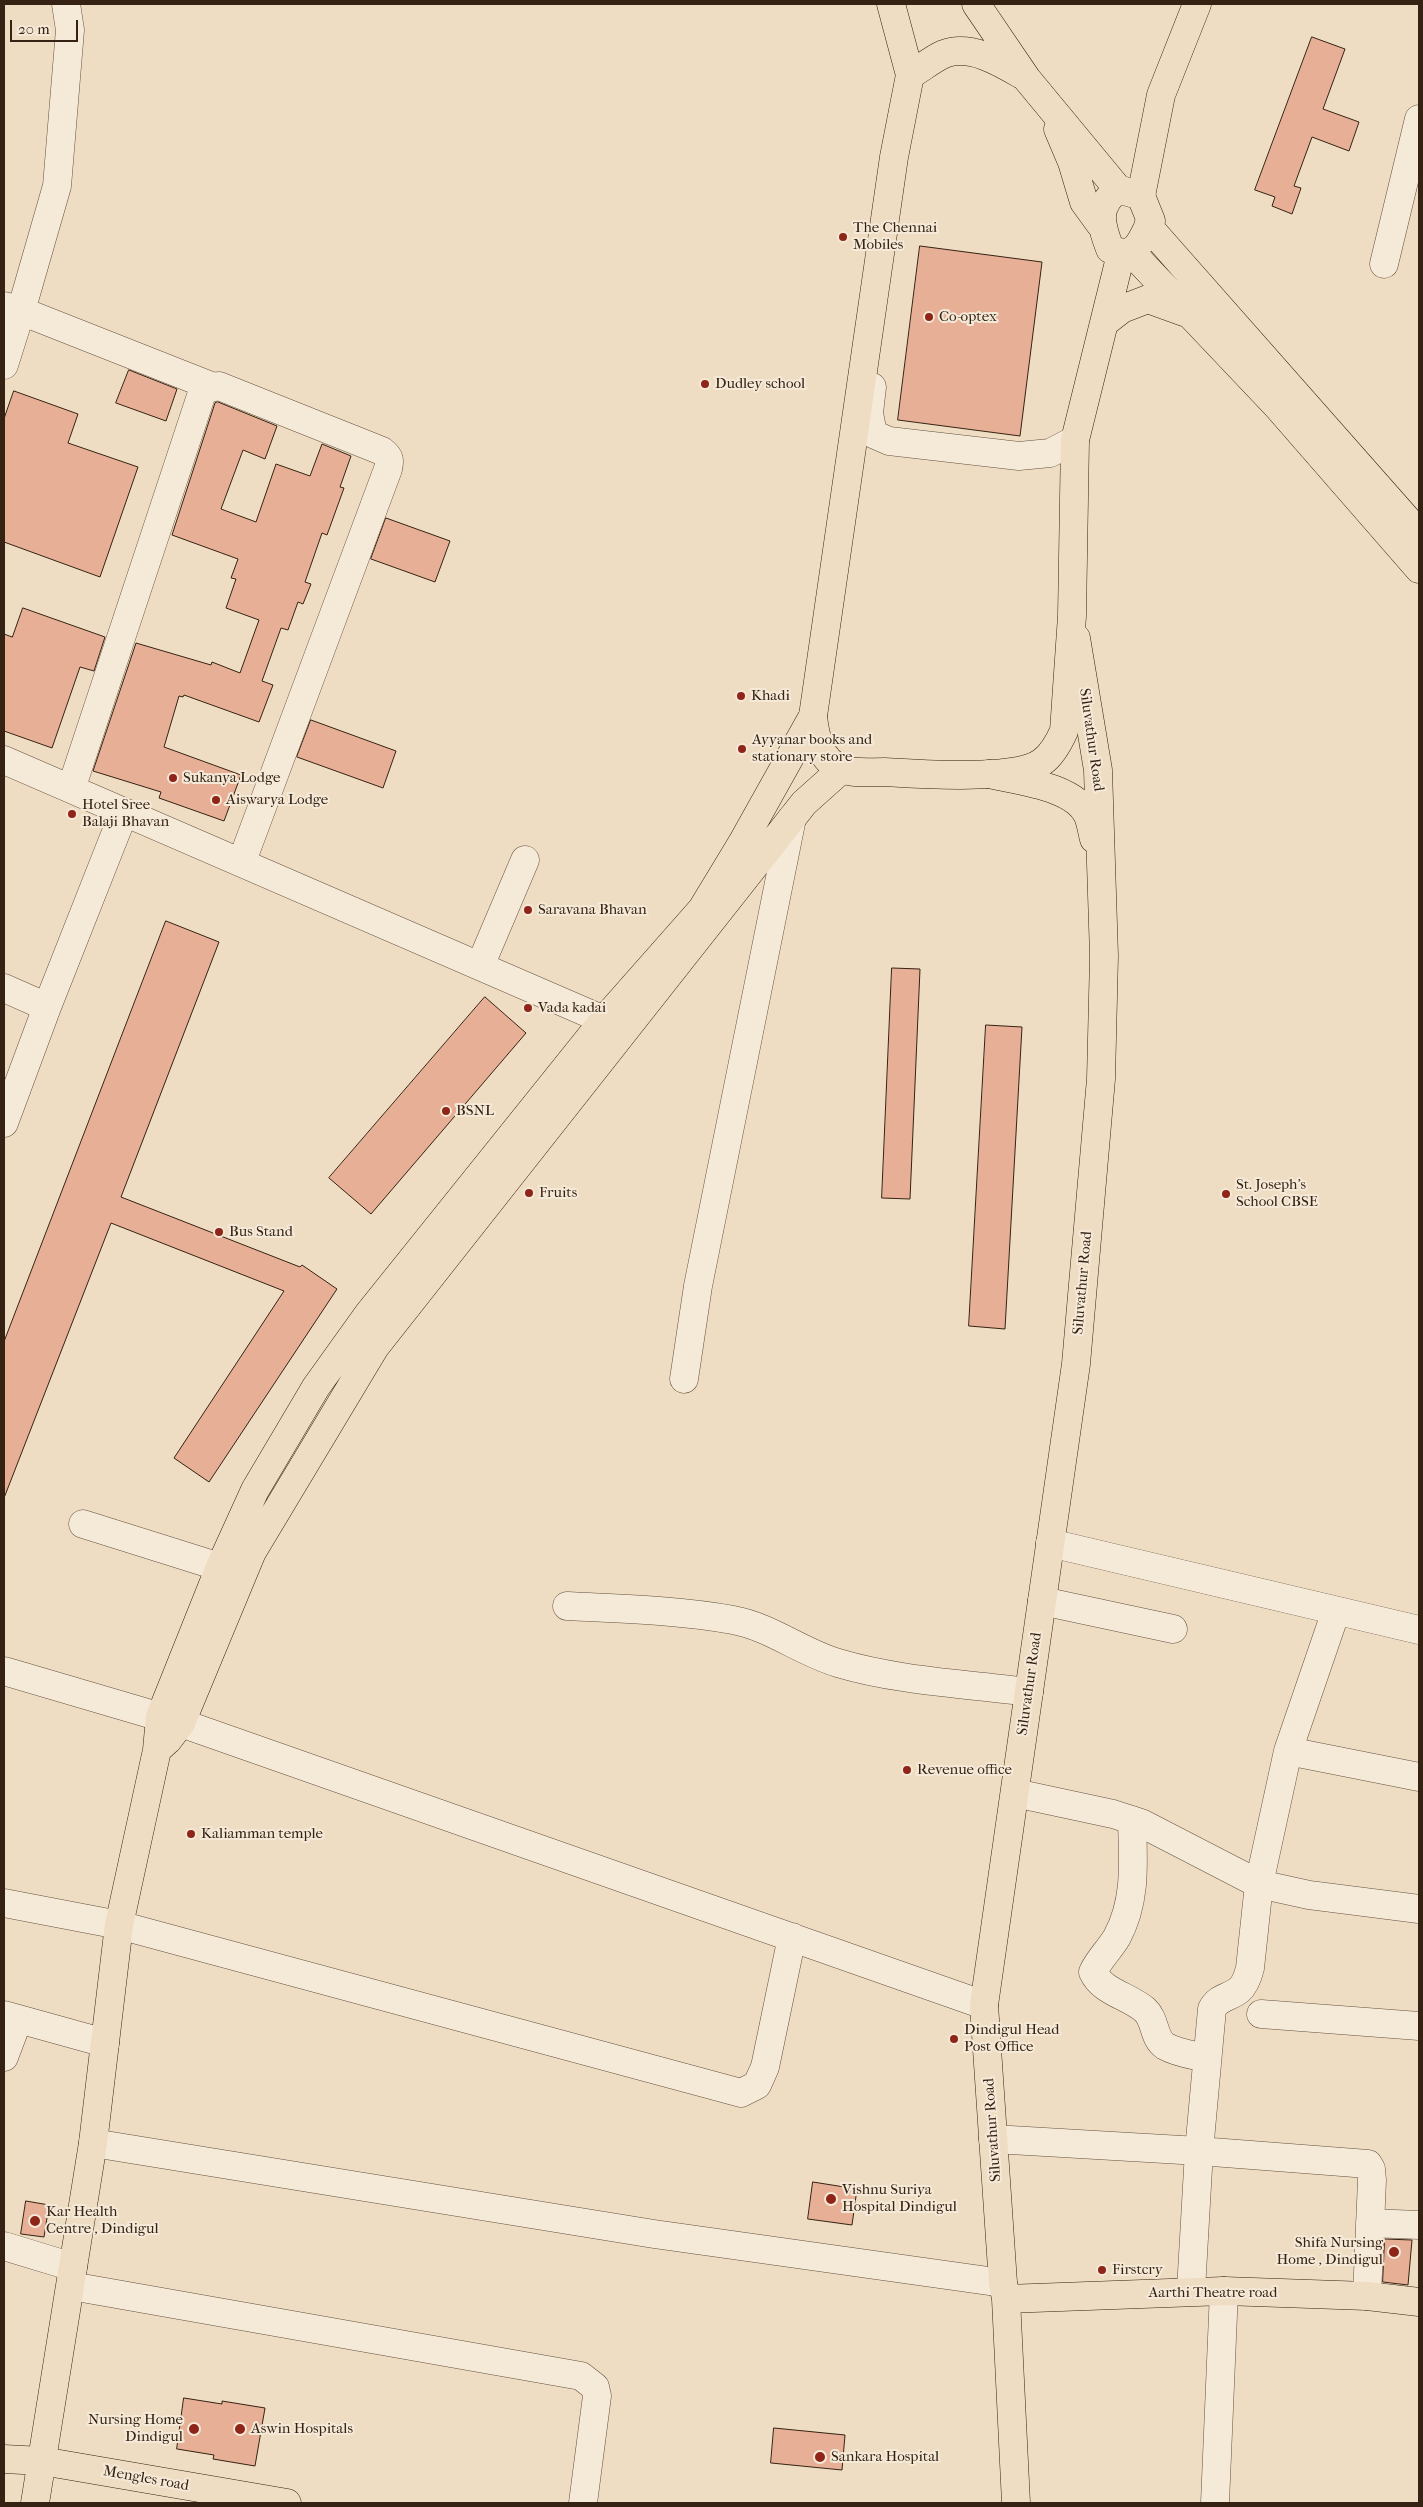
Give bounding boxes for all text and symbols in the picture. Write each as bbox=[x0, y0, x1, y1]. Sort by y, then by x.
scale bar bbox=[12, 10, 80, 42]
text: 20 m bbox=[18, 20, 50, 38]
place label: The Chennai Mobiles bbox=[853, 219, 937, 254]
marker: The Chennai Mobiles bbox=[837, 231, 849, 243]
place label: Co-optex bbox=[939, 308, 997, 326]
marker: Co-optex bbox=[923, 311, 935, 323]
place label: Dudley school bbox=[715, 375, 805, 393]
marker: Dudley school bbox=[699, 378, 711, 390]
place label: Khadi bbox=[751, 687, 790, 705]
street label: Siluvathur Road bbox=[1075, 687, 1107, 793]
marker: Khadi bbox=[735, 690, 747, 702]
place label: Ayyanar books and stationary store bbox=[752, 731, 872, 766]
marker: Ayyanar books and stationary store bbox=[736, 743, 748, 755]
place label: Sukanya Lodge bbox=[183, 769, 280, 787]
marker: Sukanya Lodge bbox=[167, 772, 179, 784]
place label: Aiswarya Lodge bbox=[226, 791, 328, 809]
marker: Aiswarya Lodge bbox=[210, 794, 222, 806]
place label: Hotel Sree Balaji Bhavan bbox=[82, 796, 169, 831]
marker: Hotel Sree Balaji Bhavan bbox=[66, 808, 78, 820]
place label: Saravana Bhavan bbox=[538, 901, 647, 919]
marker: Saravana Bhavan bbox=[522, 904, 534, 916]
place label: Vada kadai bbox=[538, 999, 606, 1017]
marker: Vada kadai bbox=[522, 1002, 534, 1014]
place label: BSNL bbox=[456, 1102, 494, 1120]
marker: BSNL bbox=[440, 1105, 452, 1117]
place label: St. Joseph's School CBSE bbox=[1236, 1176, 1318, 1211]
place label: Fruits bbox=[539, 1184, 577, 1202]
marker: Fruits bbox=[523, 1187, 535, 1199]
marker: St. Joseph's School CBSE bbox=[1220, 1188, 1232, 1200]
place label: Bus Stand bbox=[229, 1223, 293, 1241]
marker: Bus Stand bbox=[213, 1226, 225, 1238]
street label: Siluvathur Road bbox=[1070, 1230, 1096, 1336]
street label: Siluvathur Road bbox=[1014, 1631, 1046, 1737]
place label: Revenue office bbox=[917, 1761, 1012, 1779]
marker: Revenue office bbox=[901, 1764, 913, 1776]
place label: Kaliamman temple bbox=[201, 1825, 323, 1843]
marker: Kaliamman temple bbox=[185, 1828, 197, 1840]
place label: Dindigul Head Post Office bbox=[964, 2021, 1059, 2056]
marker: Dindigul Head Post Office bbox=[948, 2033, 960, 2045]
street label: Siluvathur Road bbox=[980, 2078, 1006, 2182]
place label: Vishnu Suriya Hospital Dindigul bbox=[842, 2181, 957, 2216]
marker: Vishnu Suriya Hospital Dindigul bbox=[824, 2192, 838, 2206]
place label: Kar Health Centre , Dindigul bbox=[46, 2203, 159, 2238]
marker: Kar Health Centre , Dindigul bbox=[28, 2214, 42, 2228]
place label: Shifa Nursing Home , Dindigul bbox=[1276, 2234, 1383, 2269]
marker: Shifa Nursing Home , Dindigul bbox=[1387, 2245, 1401, 2259]
place label: Firstcry bbox=[1112, 2261, 1163, 2279]
marker: Firstcry bbox=[1096, 2264, 1108, 2276]
street label: Aarthi Theatre road bbox=[1149, 2284, 1277, 2302]
place label: Nursing Home Dindigul bbox=[88, 2411, 183, 2446]
place label: Aswin Hospitals bbox=[251, 2420, 353, 2438]
marker: Nursing Home Dindigul bbox=[187, 2422, 201, 2436]
marker: Aswin Hospitals bbox=[233, 2422, 247, 2436]
place label: Sankara Hospital bbox=[831, 2448, 939, 2466]
marker: Sankara Hospital bbox=[813, 2450, 827, 2464]
street label: Mengles road bbox=[102, 2463, 190, 2495]

